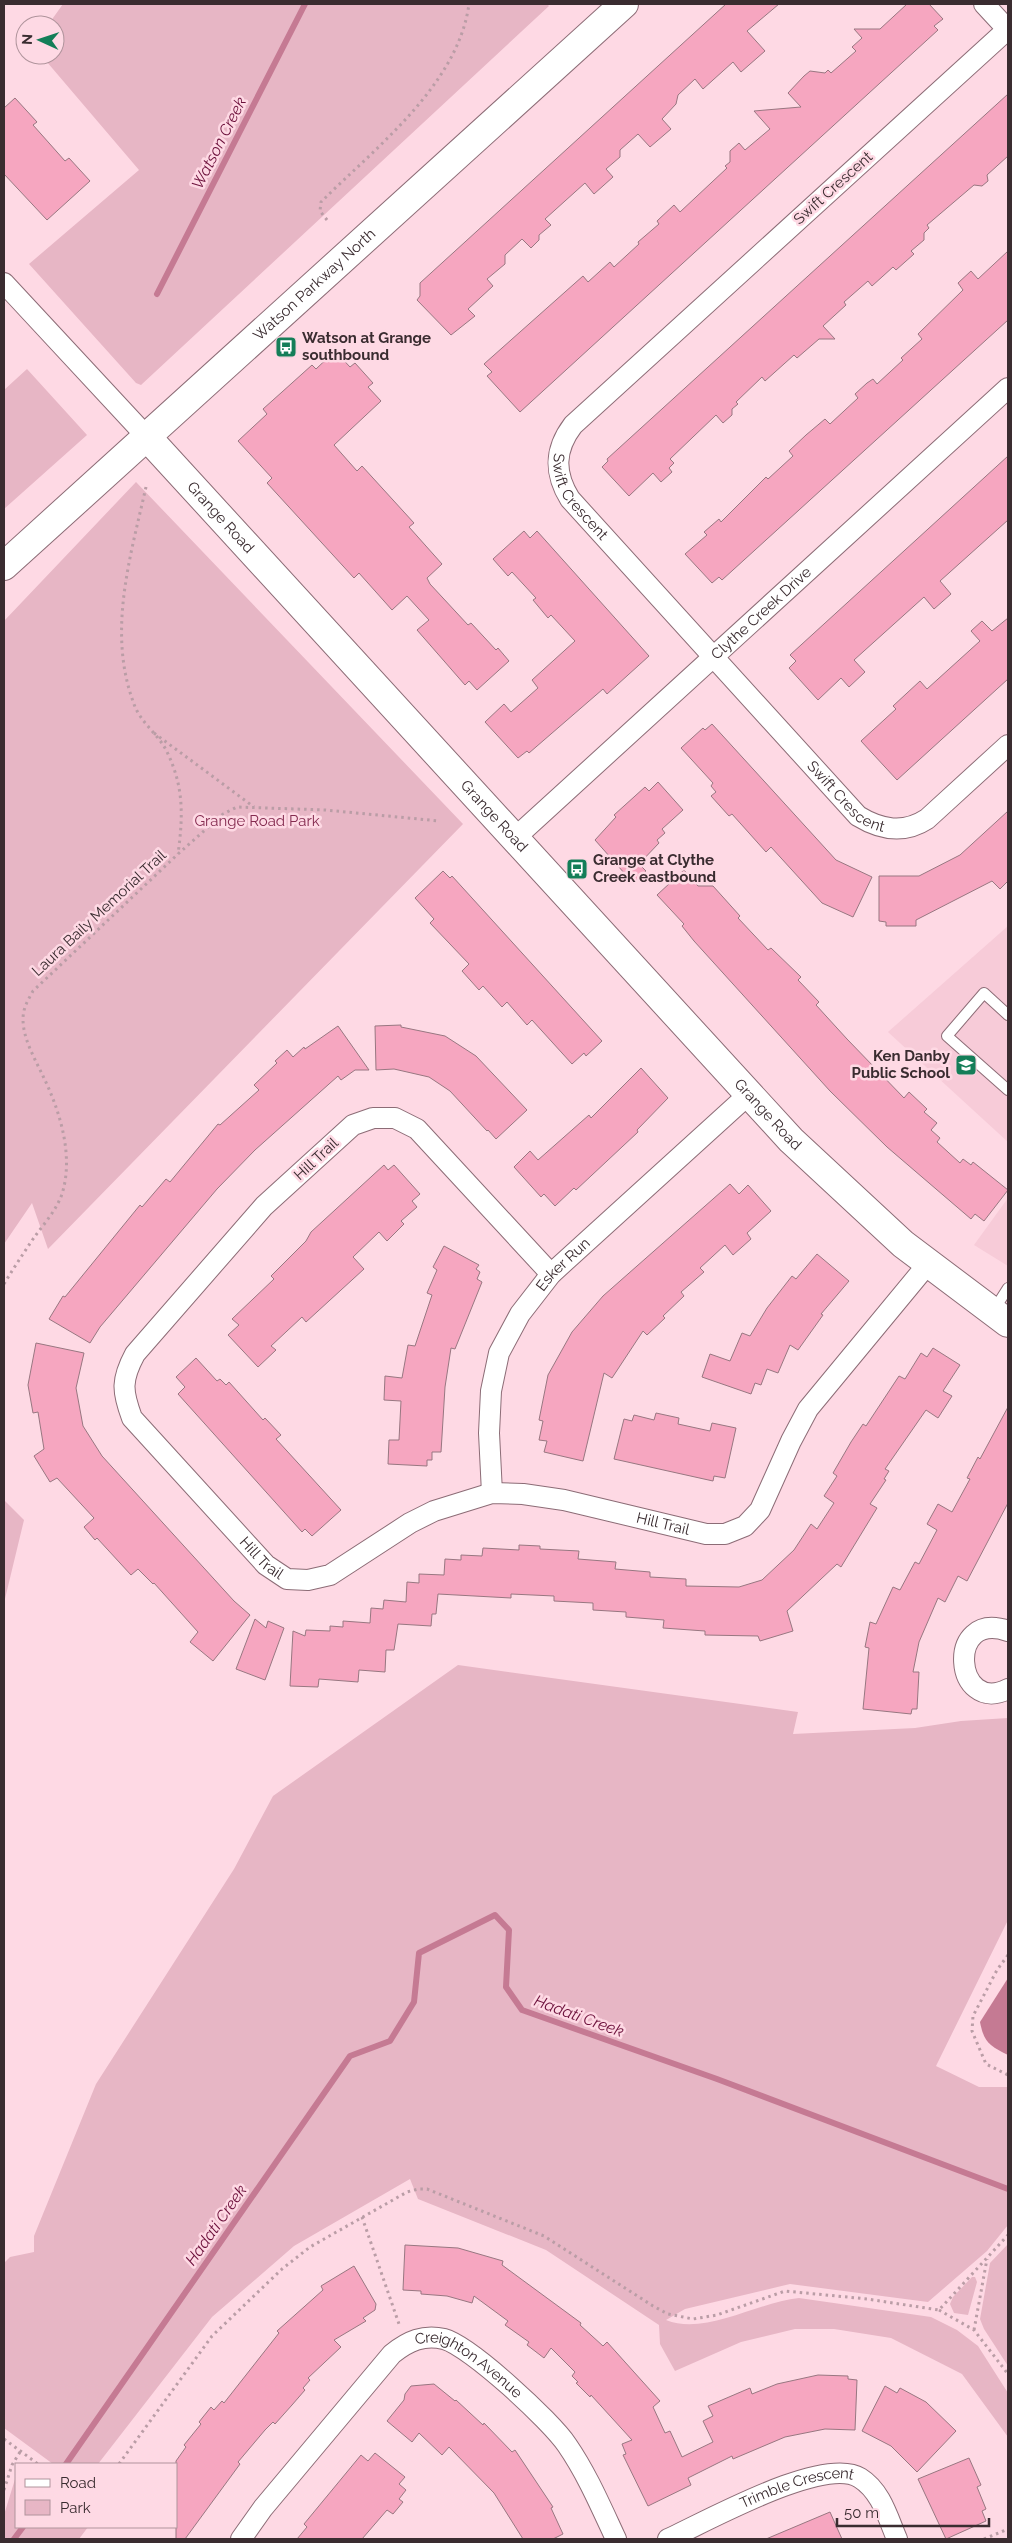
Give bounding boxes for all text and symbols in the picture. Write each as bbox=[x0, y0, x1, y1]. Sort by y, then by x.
north arrow bbox=[15, 15, 65, 65]
text: N bbox=[19, 34, 35, 45]
water label: Watson Creek bbox=[188, 93, 251, 192]
street label: Swift Crescent bbox=[790, 148, 876, 228]
street label: Watson Parkway North bbox=[250, 225, 379, 344]
place label: Watson at Grange southbound bbox=[302, 329, 431, 364]
bus stop icon: Watson at Grange southbound bbox=[274, 335, 298, 359]
street label: Swift Crescent bbox=[549, 452, 612, 544]
street label: Grange Road bbox=[183, 478, 258, 557]
street label: Clythe Creek Drive bbox=[707, 563, 815, 663]
street label: Swift Crescent bbox=[803, 757, 887, 836]
street label: Grange Road bbox=[457, 776, 532, 856]
park label: Grange Road Park bbox=[194, 812, 320, 830]
street label: Laura Baily Memorial Trail bbox=[28, 846, 170, 980]
place label: Grange at Clythe Creek eastbound bbox=[593, 851, 717, 886]
bus stop icon: Grange at Clythe Creek eastbound bbox=[565, 857, 589, 881]
place label: Ken Danby Public School bbox=[852, 1047, 951, 1082]
school or university icon: Ken Danby Public School bbox=[954, 1053, 978, 1077]
street label: Grange Road bbox=[730, 1075, 805, 1154]
street label: Hill Trail bbox=[290, 1133, 343, 1184]
street label: Esker Run bbox=[532, 1234, 594, 1295]
street label: Hill Trail bbox=[635, 1509, 692, 1539]
street label: Hill Trail bbox=[236, 1533, 288, 1584]
water label: Hadati Creek bbox=[532, 1991, 627, 2041]
water label: Hadati Creek bbox=[181, 2181, 251, 2269]
street label: Creighton Avenue bbox=[413, 2328, 526, 2402]
legend bbox=[15, 2463, 178, 2528]
street label: Trimble Crescent bbox=[737, 2464, 856, 2512]
text: Road bbox=[60, 2474, 96, 2492]
scale bar bbox=[837, 2496, 990, 2528]
text: Park bbox=[60, 2499, 91, 2517]
text: 50 m bbox=[844, 2504, 879, 2522]

